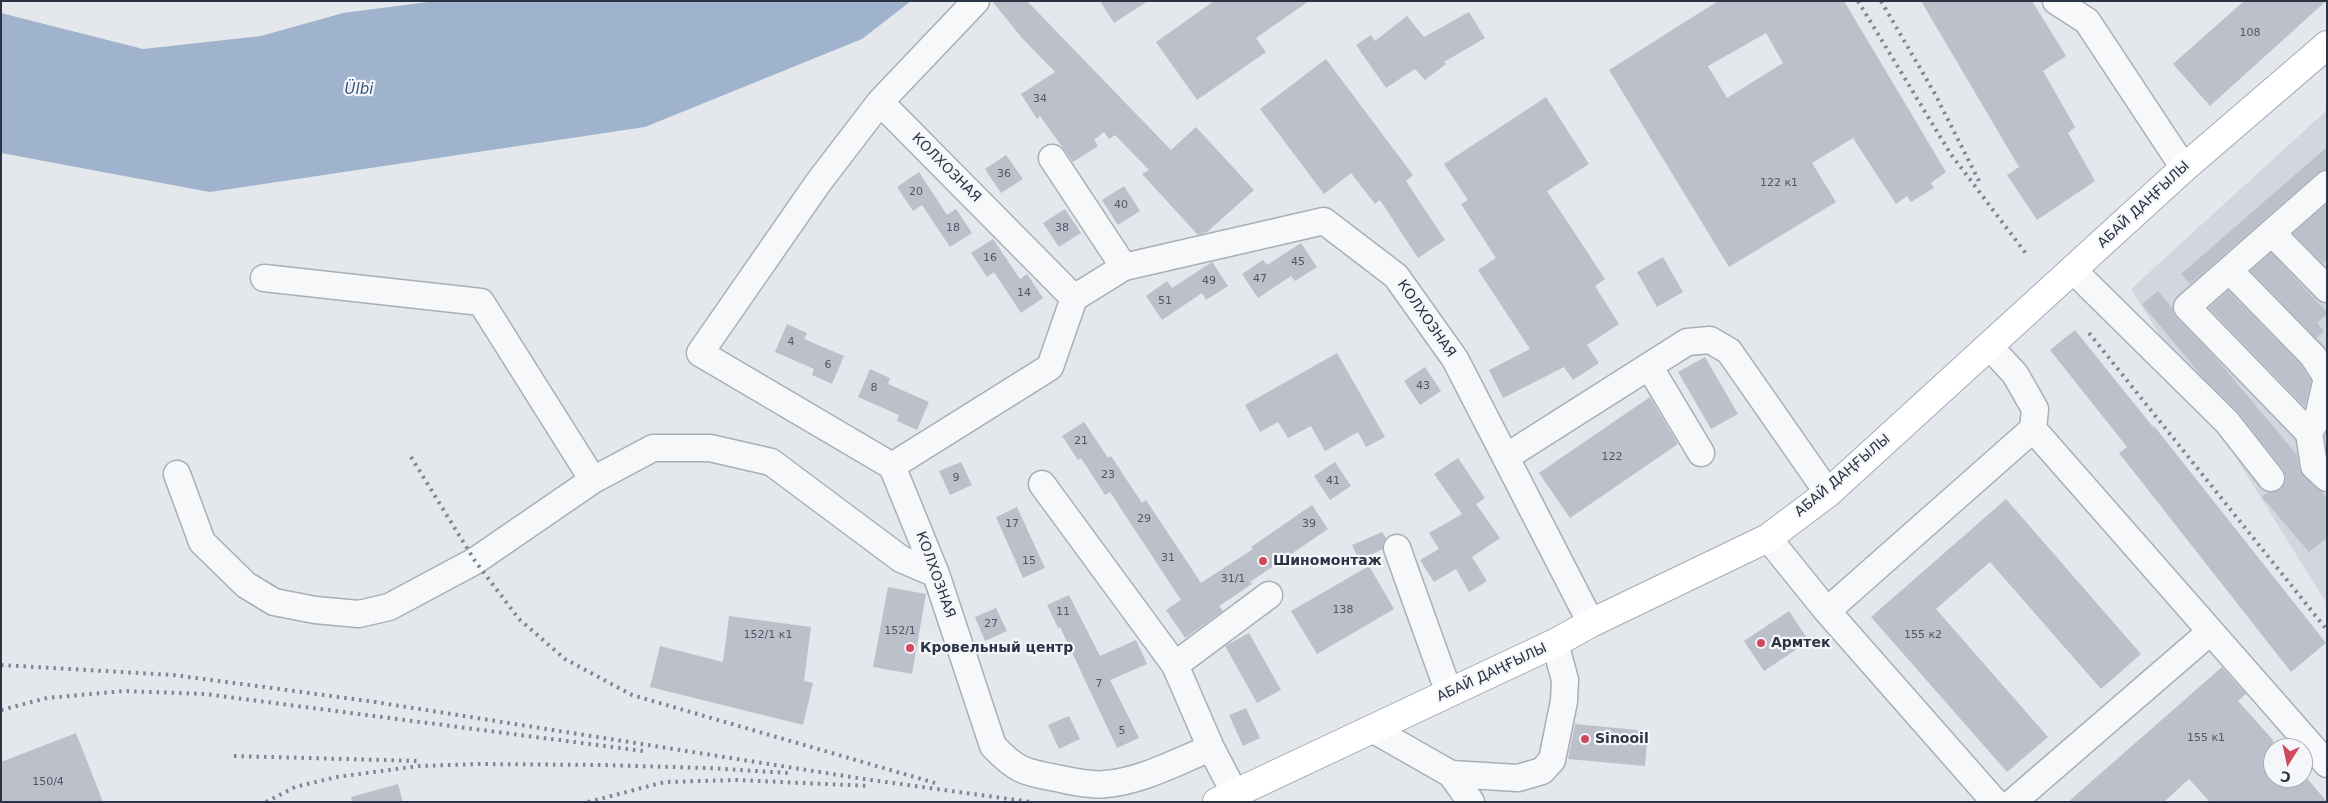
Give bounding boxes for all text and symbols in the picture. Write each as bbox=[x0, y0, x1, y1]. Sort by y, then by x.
house number: 108 bbox=[2240, 26, 2260, 40]
water label: Ülbi bbox=[345, 81, 373, 99]
house number: 34 bbox=[1033, 92, 1047, 106]
street label: КОЛХОЗНАЯ bbox=[908, 130, 984, 206]
street label: АБАЙ ДАҢҒЫЛЫ bbox=[2095, 158, 2193, 252]
house number: 36 bbox=[997, 167, 1011, 181]
house number: 122 к1 bbox=[1760, 176, 1798, 190]
house number: 20 bbox=[909, 185, 923, 199]
house number: 40 bbox=[1114, 198, 1128, 212]
house number: 18 bbox=[946, 221, 960, 235]
house number: 38 bbox=[1055, 221, 1069, 235]
house number: 16 bbox=[983, 251, 997, 265]
house number: 45 bbox=[1291, 255, 1305, 269]
house number: 47 bbox=[1253, 272, 1267, 286]
house number: 49 bbox=[1202, 274, 1216, 288]
street label: КОЛХОЗНАЯ bbox=[1393, 277, 1459, 361]
house number: 14 bbox=[1017, 286, 1031, 300]
house number: 51 bbox=[1158, 294, 1172, 308]
house number: 4 bbox=[788, 335, 794, 349]
house number: 6 bbox=[825, 358, 831, 372]
house number: 43 bbox=[1416, 379, 1430, 393]
house number: 8 bbox=[871, 381, 877, 395]
street label: АБАЙ ДАҢҒЫЛЫ bbox=[1792, 431, 1894, 521]
house number: 21 bbox=[1074, 434, 1088, 448]
house number: 122 bbox=[1602, 450, 1622, 464]
house number: 23 bbox=[1101, 468, 1115, 482]
house number: 9 bbox=[953, 471, 959, 485]
house number: 41 bbox=[1326, 474, 1340, 488]
house number: 29 bbox=[1137, 512, 1151, 526]
house number: 17 bbox=[1005, 517, 1019, 531]
house number: 39 bbox=[1302, 517, 1316, 531]
street label: КОЛХОЗНАЯ bbox=[912, 529, 958, 621]
house number: 31 bbox=[1161, 551, 1175, 565]
place label: Шиномонтаж bbox=[1273, 553, 1382, 569]
house number: 15 bbox=[1022, 554, 1036, 568]
marker: Шиномонтаж bbox=[1257, 555, 1269, 567]
house number: 31/1 bbox=[1221, 572, 1245, 586]
house number: 138 bbox=[1333, 603, 1353, 617]
house number: 11 bbox=[1056, 605, 1070, 619]
house number: 27 bbox=[984, 617, 998, 631]
house number: 152/1 bbox=[884, 624, 916, 638]
house number: 152/1 к1 bbox=[744, 628, 792, 642]
house number: 155 к2 bbox=[1904, 628, 1942, 642]
place label: Армтек bbox=[1771, 635, 1830, 651]
marker: Армтек bbox=[1755, 637, 1767, 649]
place label: Кровельный центр bbox=[920, 640, 1073, 656]
street label: АБАЙ ДАҢҒЫЛЫ bbox=[1434, 640, 1550, 706]
marker: Кровельный центр bbox=[904, 642, 916, 654]
house number: 7 bbox=[1096, 677, 1102, 691]
house number: 5 bbox=[1119, 724, 1125, 738]
place label: Sinooil bbox=[1595, 731, 1649, 747]
house number: 155 к1 bbox=[2187, 731, 2225, 745]
marker: Sinooil bbox=[1579, 733, 1591, 745]
north arrow bbox=[2263, 738, 2313, 788]
text: С bbox=[2279, 768, 2292, 786]
house number: 150/4 bbox=[32, 775, 64, 789]

